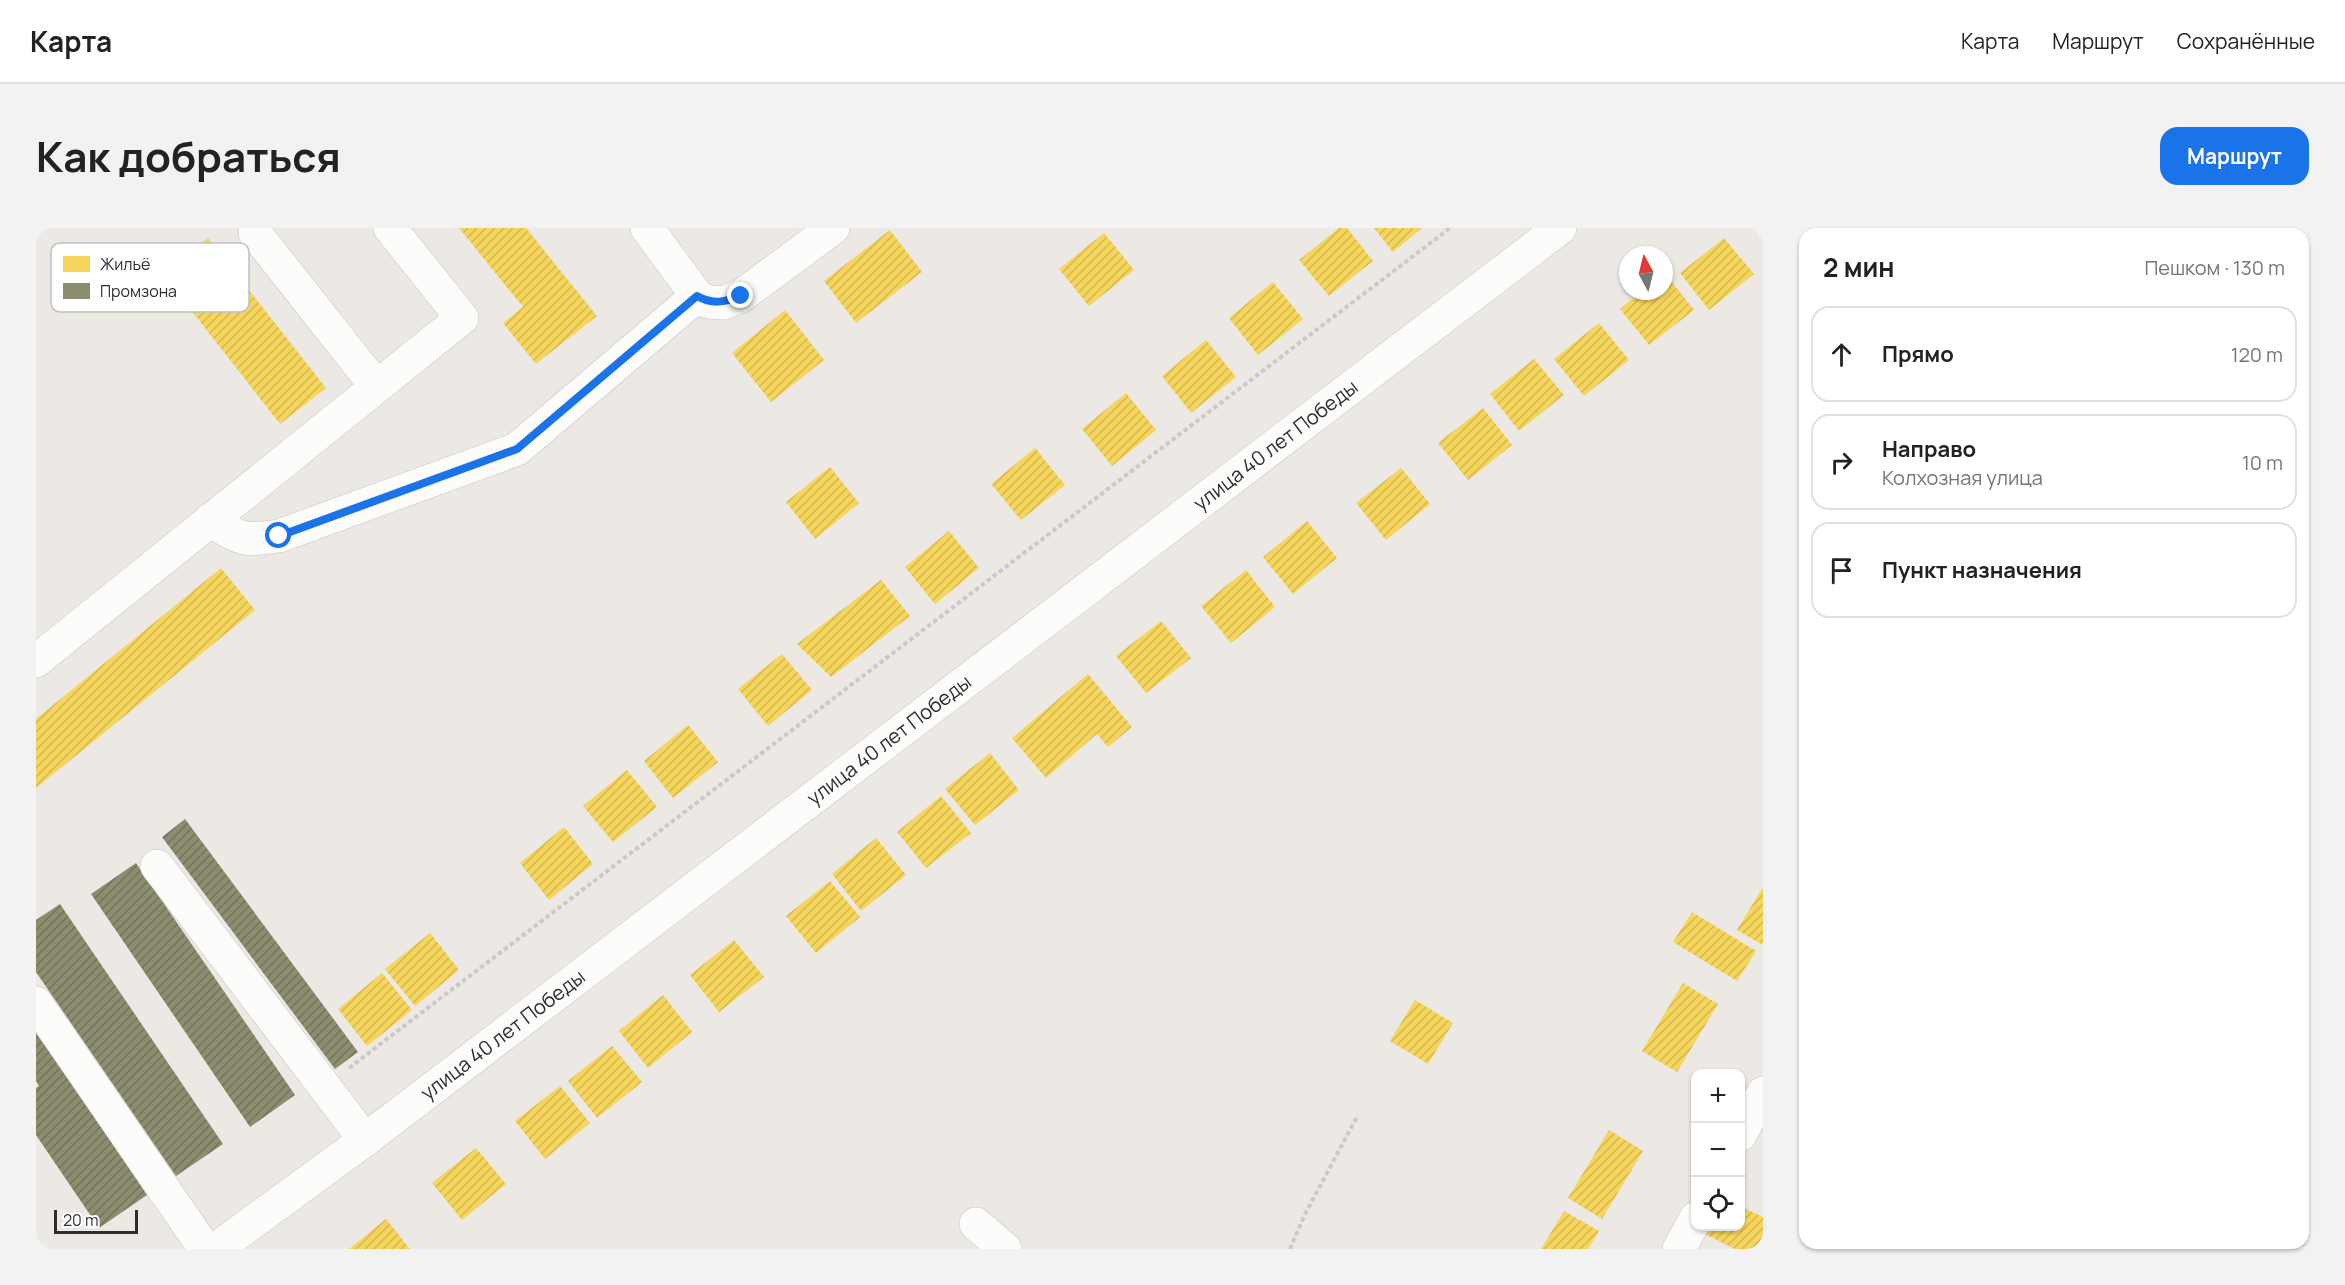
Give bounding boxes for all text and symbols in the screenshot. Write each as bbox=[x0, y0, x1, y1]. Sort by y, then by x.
text: Карта bbox=[30, 22, 112, 60]
text: Карта bbox=[1961, 27, 2019, 55]
text: Маршрут bbox=[2052, 27, 2144, 55]
text: Сохранённые bbox=[2177, 27, 2315, 55]
text: Как добраться bbox=[36, 127, 341, 185]
button: Маршрут bbox=[2160, 127, 2309, 185]
legend bbox=[51, 243, 249, 312]
north arrow bbox=[1619, 246, 1673, 300]
text: 2 мин bbox=[1823, 249, 1895, 285]
text: Жильё bbox=[100, 253, 150, 275]
text: Пешком · 130 m bbox=[2144, 254, 2285, 281]
text: Промзона bbox=[100, 280, 177, 302]
route end bbox=[727, 282, 753, 308]
icon: ahead bbox=[1825, 338, 1858, 371]
text: Прямо bbox=[1882, 339, 1954, 369]
text: 120 m bbox=[2231, 341, 2283, 368]
street label: улица 40 лет Победы bbox=[1187, 373, 1363, 516]
text: Направо bbox=[1882, 434, 1976, 464]
icon: right bbox=[1825, 446, 1858, 479]
text: 10 m bbox=[2242, 449, 2283, 476]
text: Колхозная улица bbox=[1882, 464, 2043, 491]
route start bbox=[265, 522, 291, 548]
icon: arrive bbox=[1825, 554, 1858, 587]
text: Пункт назначения bbox=[1882, 555, 2082, 585]
street label: улица 40 лет Победы bbox=[801, 668, 977, 811]
street label: улица 40 лет Победы bbox=[415, 963, 590, 1106]
map controls bbox=[1691, 1069, 1745, 1231]
button: + bbox=[1691, 1069, 1745, 1123]
button: − bbox=[1691, 1123, 1745, 1177]
button: locate bbox=[1691, 1177, 1745, 1231]
scale bar bbox=[54, 1207, 138, 1234]
text: 20 m bbox=[63, 1209, 99, 1231]

